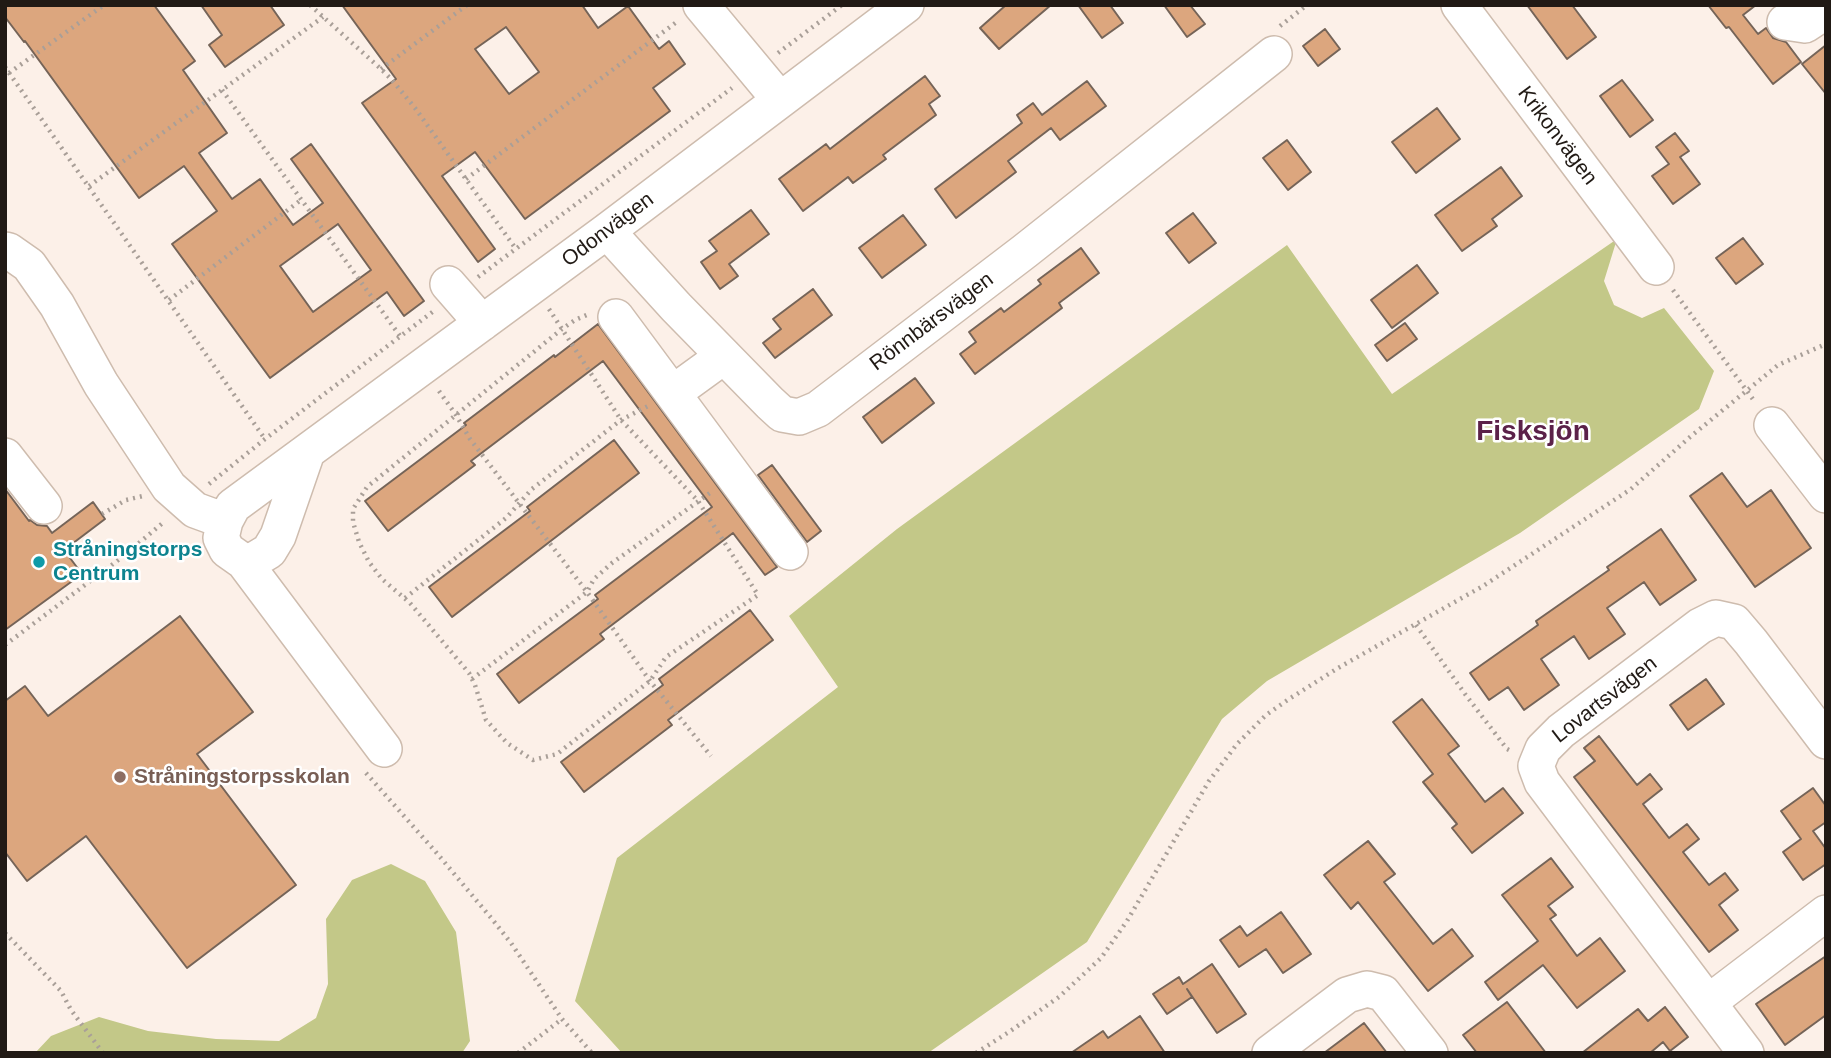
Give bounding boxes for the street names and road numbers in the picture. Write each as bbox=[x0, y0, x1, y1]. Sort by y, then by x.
street label: Krikonvägen bbox=[1512, 82, 1602, 190]
street label: Odonvägen bbox=[557, 187, 659, 273]
street label: Rönnbärsvägen bbox=[865, 267, 999, 377]
street label: Lovartsvägen bbox=[1548, 651, 1662, 749]

